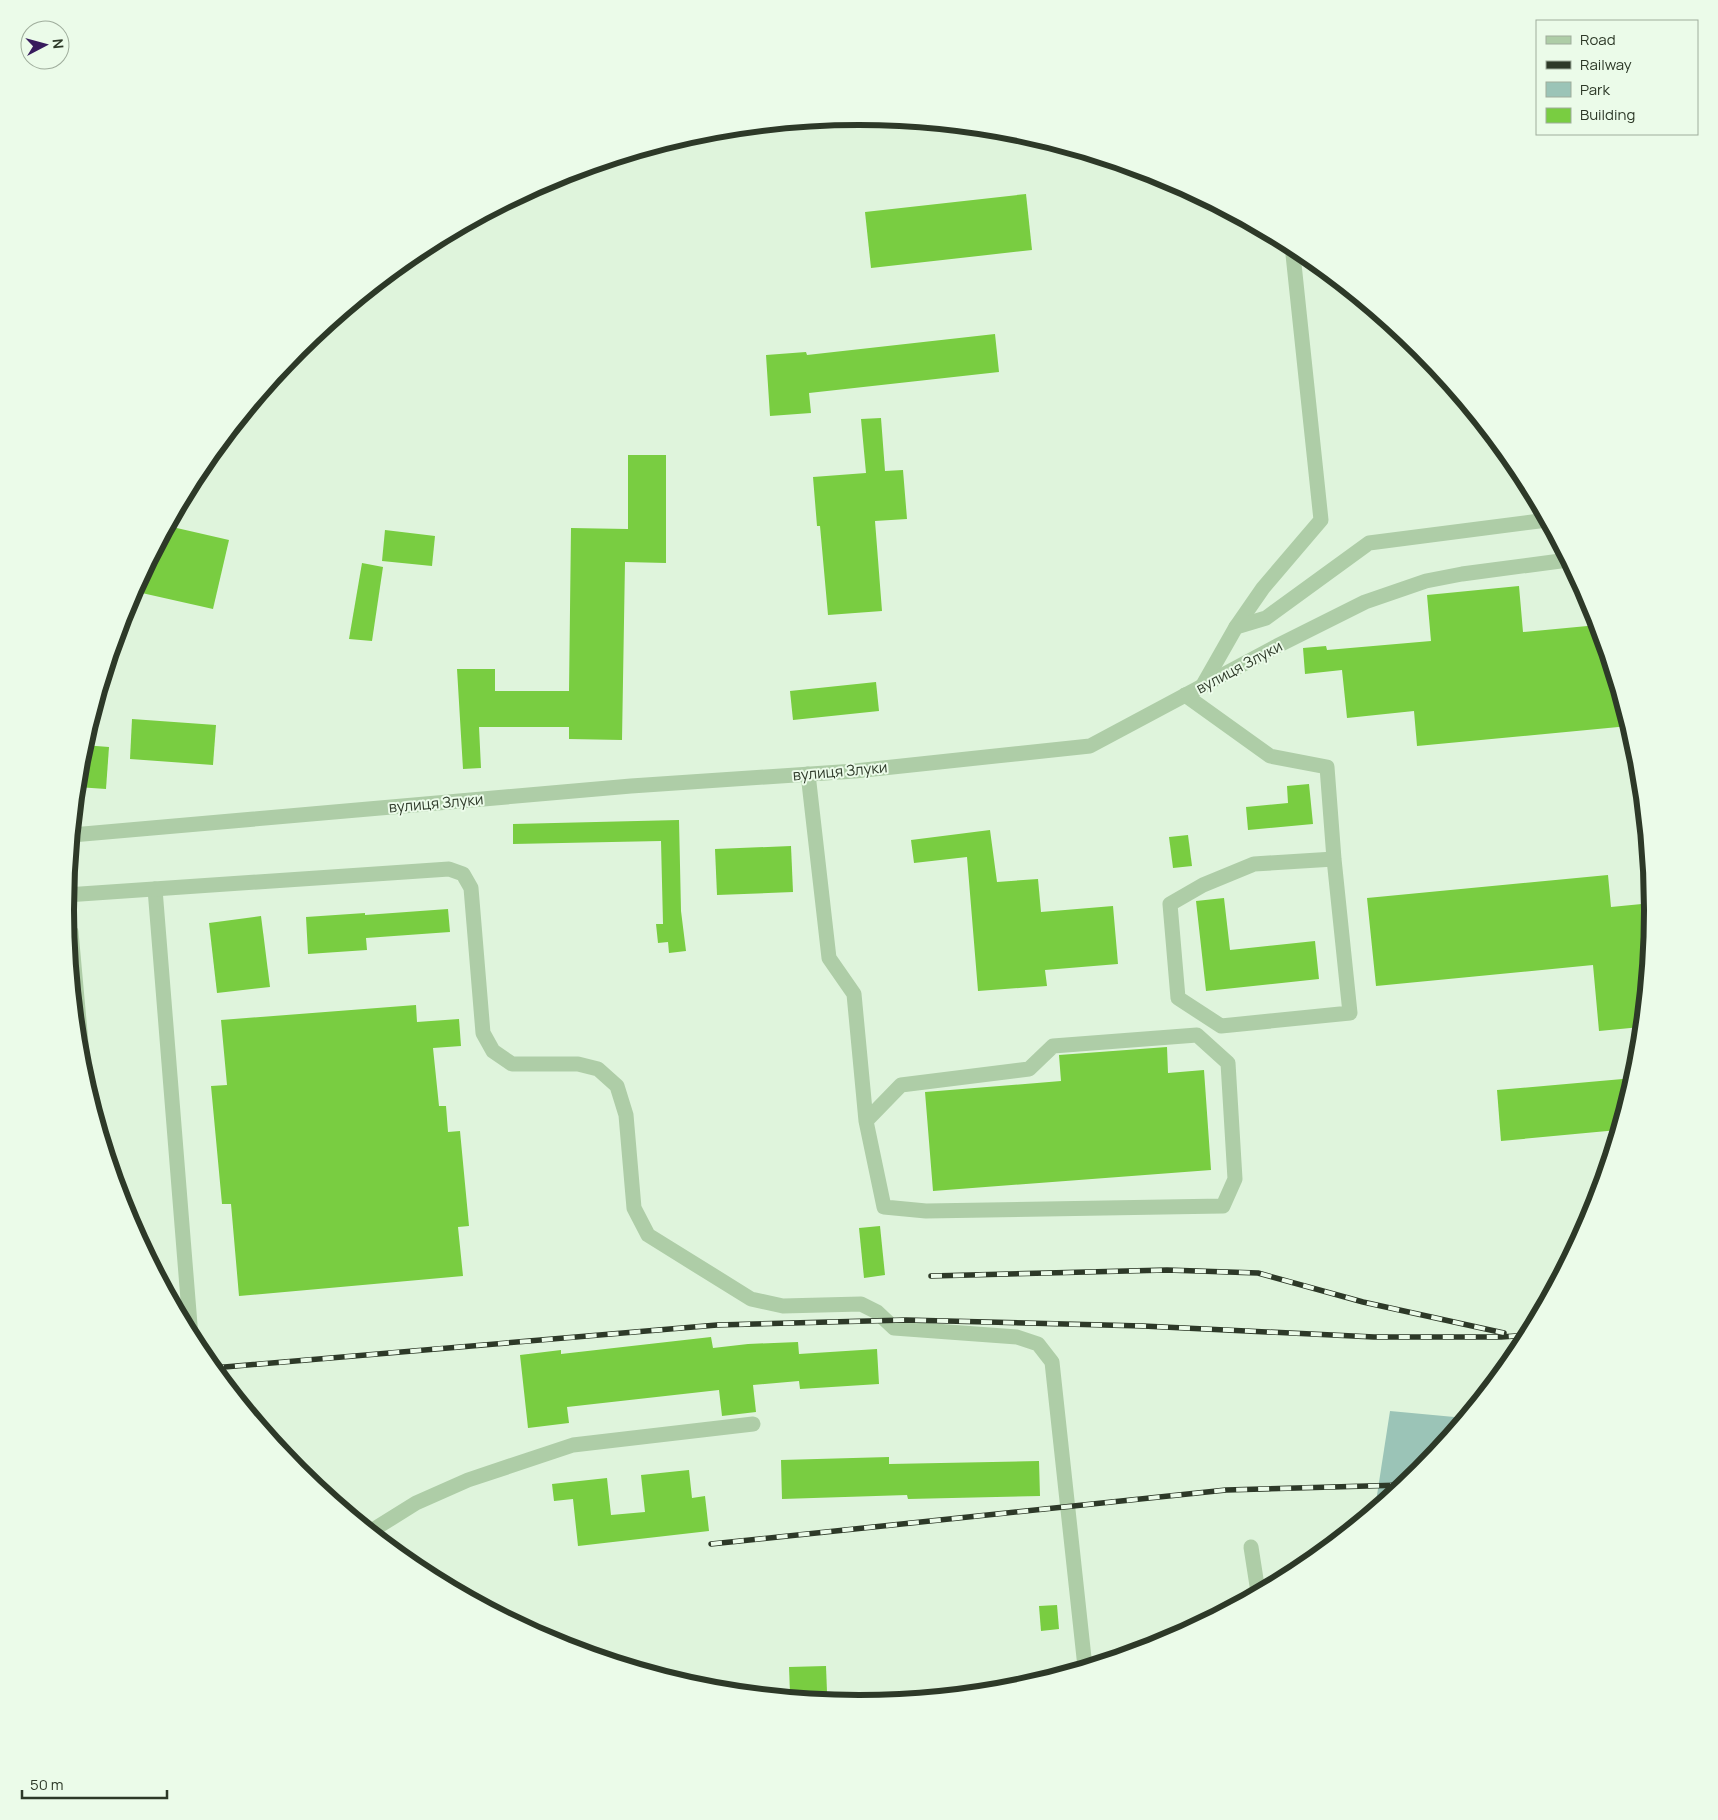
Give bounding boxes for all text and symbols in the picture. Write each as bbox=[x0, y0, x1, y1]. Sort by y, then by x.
north arrow bbox=[20, 20, 70, 70]
legend bbox=[1536, 20, 1698, 135]
text: Road bbox=[1580, 29, 1616, 50]
text: N bbox=[48, 38, 68, 50]
text: Railway bbox=[1580, 54, 1632, 75]
text: Park bbox=[1580, 79, 1610, 100]
text: Building bbox=[1580, 104, 1635, 125]
street label: вулиця Злуки bbox=[1192, 635, 1286, 699]
street label: вулиця Злуки bbox=[792, 756, 888, 786]
street label: вулиця Злуки bbox=[388, 788, 484, 818]
scale bar bbox=[22, 1768, 168, 1800]
text: 50 m bbox=[30, 1774, 64, 1795]

